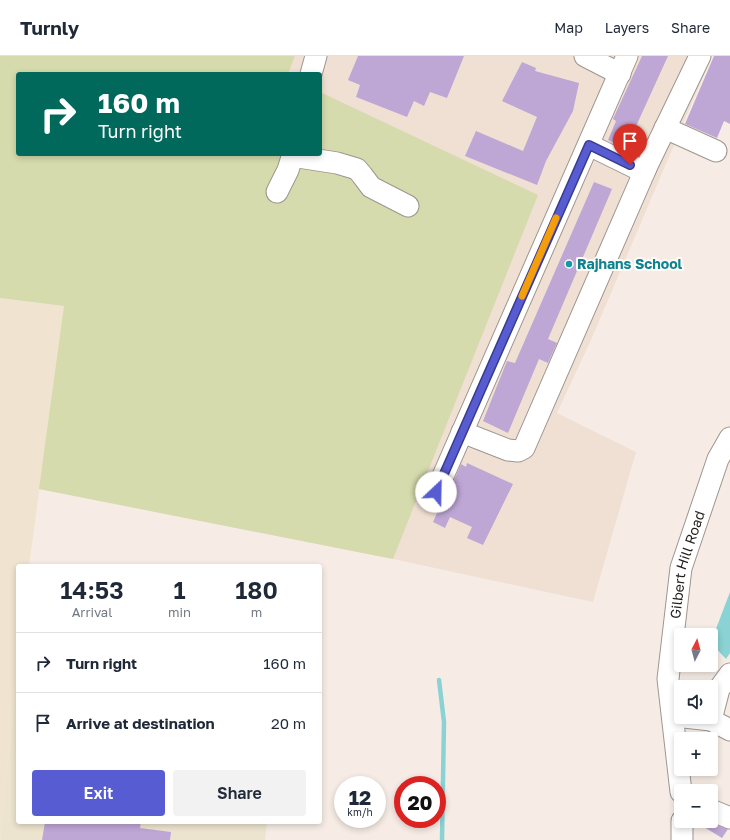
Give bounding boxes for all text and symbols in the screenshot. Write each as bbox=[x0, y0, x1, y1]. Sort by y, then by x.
text: Turnly bbox=[20, 16, 79, 39]
text: Map bbox=[554, 19, 583, 36]
text: Layers bbox=[605, 19, 649, 36]
text: Share bbox=[671, 19, 710, 36]
text: 160 m bbox=[98, 86, 180, 119]
icon: right bbox=[32, 88, 84, 140]
text: Turn right bbox=[98, 120, 182, 142]
pin bbox=[613, 124, 647, 165]
icon: arrive bbox=[619, 130, 641, 152]
place label: Rajhans School bbox=[577, 255, 683, 272]
marker: Rajhans School bbox=[564, 259, 574, 269]
position arrow bbox=[415, 471, 457, 513]
street label: Gilbert Hill Road bbox=[666, 508, 708, 620]
text: 14:53 bbox=[60, 575, 124, 604]
text: 1 bbox=[173, 575, 186, 604]
text: 180 bbox=[235, 575, 278, 604]
text: Arrival bbox=[72, 604, 112, 620]
text: min bbox=[168, 604, 191, 620]
text: m bbox=[251, 604, 262, 620]
north arrow bbox=[674, 628, 718, 672]
map controls bbox=[674, 628, 718, 828]
icon: right bbox=[32, 652, 54, 674]
text: Turn right bbox=[66, 654, 137, 672]
text: 160 m bbox=[263, 654, 306, 672]
button: sound bbox=[674, 680, 718, 724]
icon: arrive bbox=[32, 712, 54, 734]
text: Arrive at destination bbox=[66, 714, 215, 732]
text: 20 m bbox=[271, 714, 306, 732]
button: + bbox=[674, 732, 718, 776]
button: Exit bbox=[32, 770, 165, 816]
button: Share bbox=[173, 770, 306, 816]
speed limit sign: 20 bbox=[394, 776, 446, 828]
button: − bbox=[674, 784, 718, 828]
text: 12 bbox=[349, 785, 371, 809]
text: km/h bbox=[347, 806, 373, 818]

